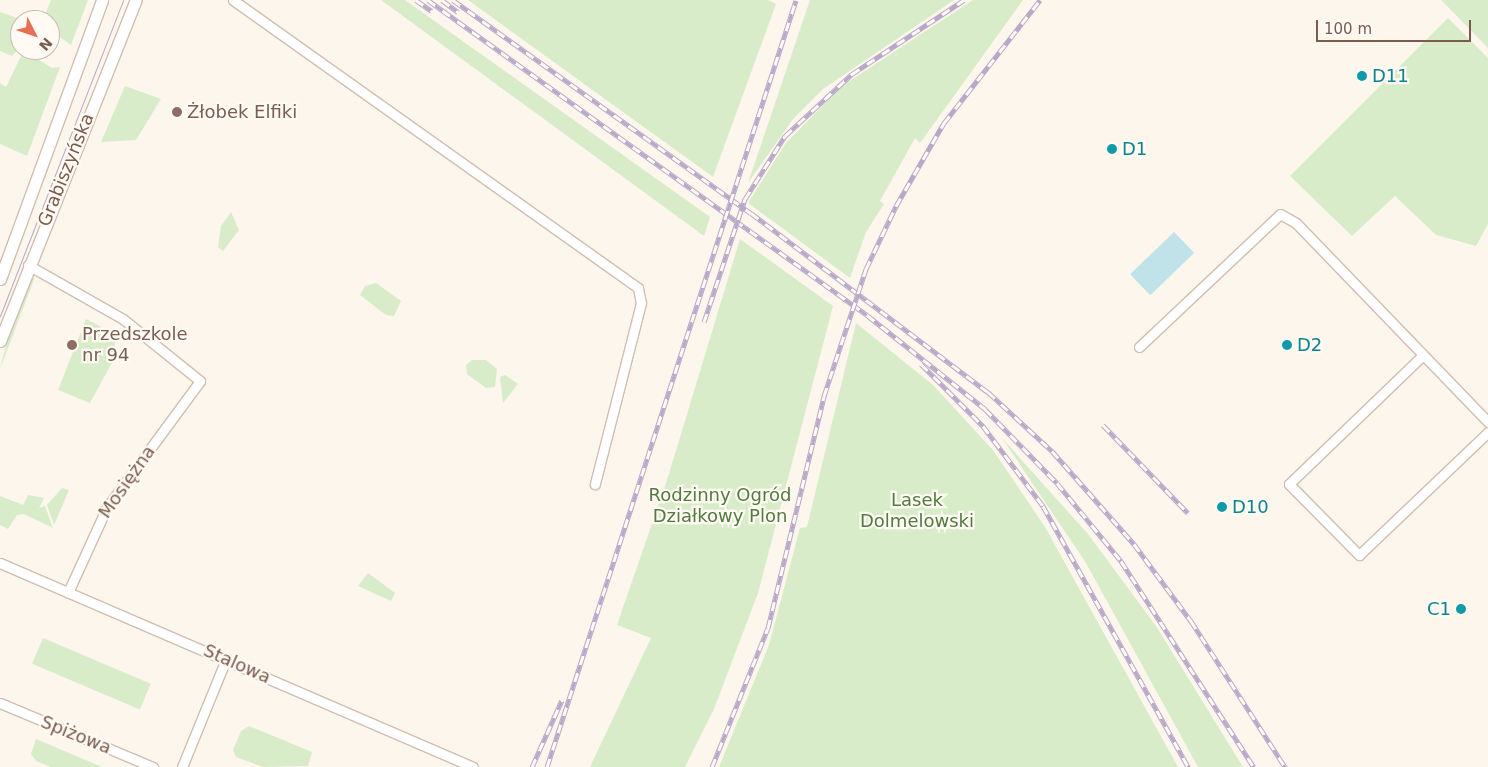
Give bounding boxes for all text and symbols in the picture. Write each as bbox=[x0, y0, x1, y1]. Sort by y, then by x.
north arrow bbox=[10, 10, 60, 60]
scale bar bbox=[1318, 10, 1473, 42]
text: 100 m bbox=[1324, 20, 1372, 38]
text: N bbox=[36, 35, 55, 54]
place label: D11 bbox=[1372, 65, 1409, 87]
marker: D11 bbox=[1356, 70, 1368, 82]
place label: Żłobek Elfiki bbox=[187, 101, 297, 123]
marker: Żłobek Elfiki bbox=[171, 106, 183, 118]
street label: Grabiszyńska bbox=[33, 110, 99, 230]
place label: D1 bbox=[1122, 138, 1147, 160]
marker: D1 bbox=[1106, 143, 1118, 155]
place label: Przedszkole nr 94 bbox=[82, 324, 188, 366]
place label: D2 bbox=[1297, 334, 1322, 356]
marker: Przedszkole nr 94 bbox=[66, 339, 78, 351]
marker: D2 bbox=[1281, 339, 1293, 351]
street label: Mosiężna bbox=[94, 441, 160, 523]
park label: Rodzinny Ogród Działkowy Plon bbox=[649, 485, 791, 528]
park label: Lasek Dolmelowski bbox=[860, 490, 974, 532]
place label: D10 bbox=[1232, 496, 1269, 518]
marker: D10 bbox=[1216, 501, 1228, 513]
place label: C1 bbox=[1427, 598, 1451, 620]
marker: C1 bbox=[1455, 603, 1467, 615]
street label: Stalowa bbox=[200, 640, 274, 688]
street label: Spiżowa bbox=[38, 711, 114, 759]

